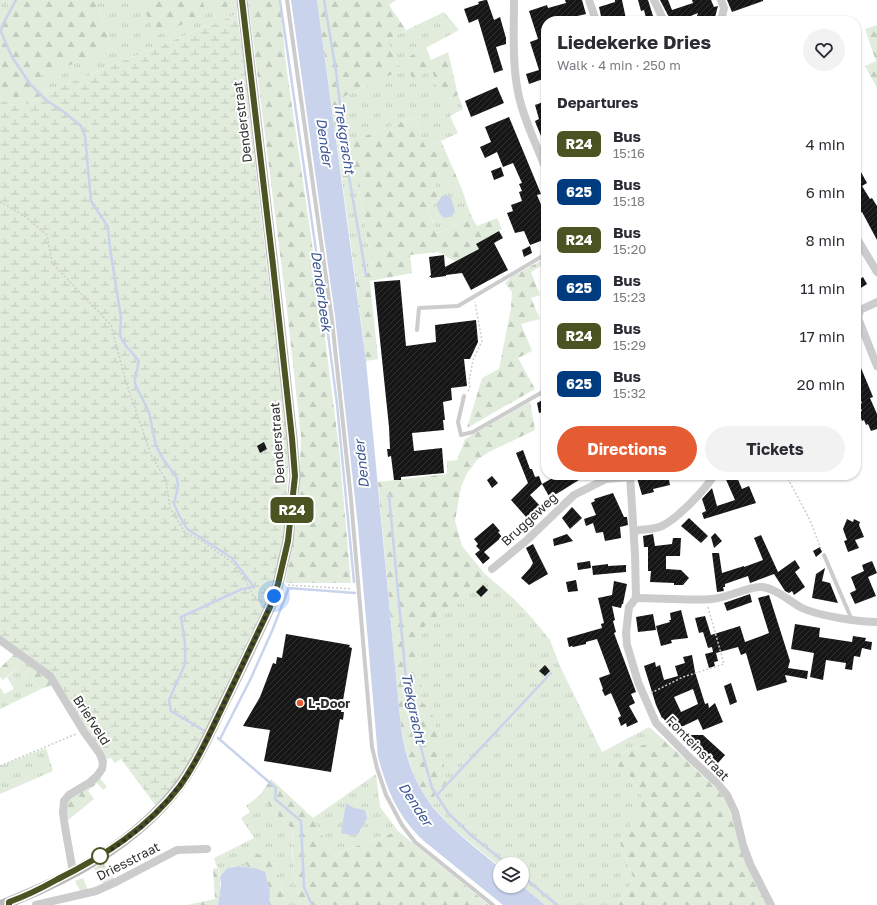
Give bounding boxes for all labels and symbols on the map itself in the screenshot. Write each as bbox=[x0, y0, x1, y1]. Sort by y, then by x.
street label: Denderstraat bbox=[229, 80, 255, 164]
water label: Trekgracht bbox=[331, 101, 359, 176]
water label: Dender bbox=[313, 117, 337, 170]
water label: Denderbeek bbox=[308, 249, 336, 335]
street label: Denderstraat bbox=[266, 402, 288, 484]
water label: Dender bbox=[350, 436, 372, 489]
street label: Bruggeweg bbox=[498, 489, 560, 549]
line badge: R24 bbox=[269, 497, 315, 523]
your location bbox=[264, 586, 284, 606]
water label: Trekgracht bbox=[398, 671, 430, 746]
street label: Briefveld bbox=[70, 692, 114, 748]
place label: L-Door bbox=[308, 695, 350, 711]
marker: L-Door bbox=[295, 698, 305, 708]
street label: Fonteinstraat bbox=[663, 712, 733, 784]
water label: Dender bbox=[396, 779, 438, 831]
street label: Driesstraat bbox=[94, 838, 162, 884]
unlabelled marker bbox=[91, 847, 109, 865]

